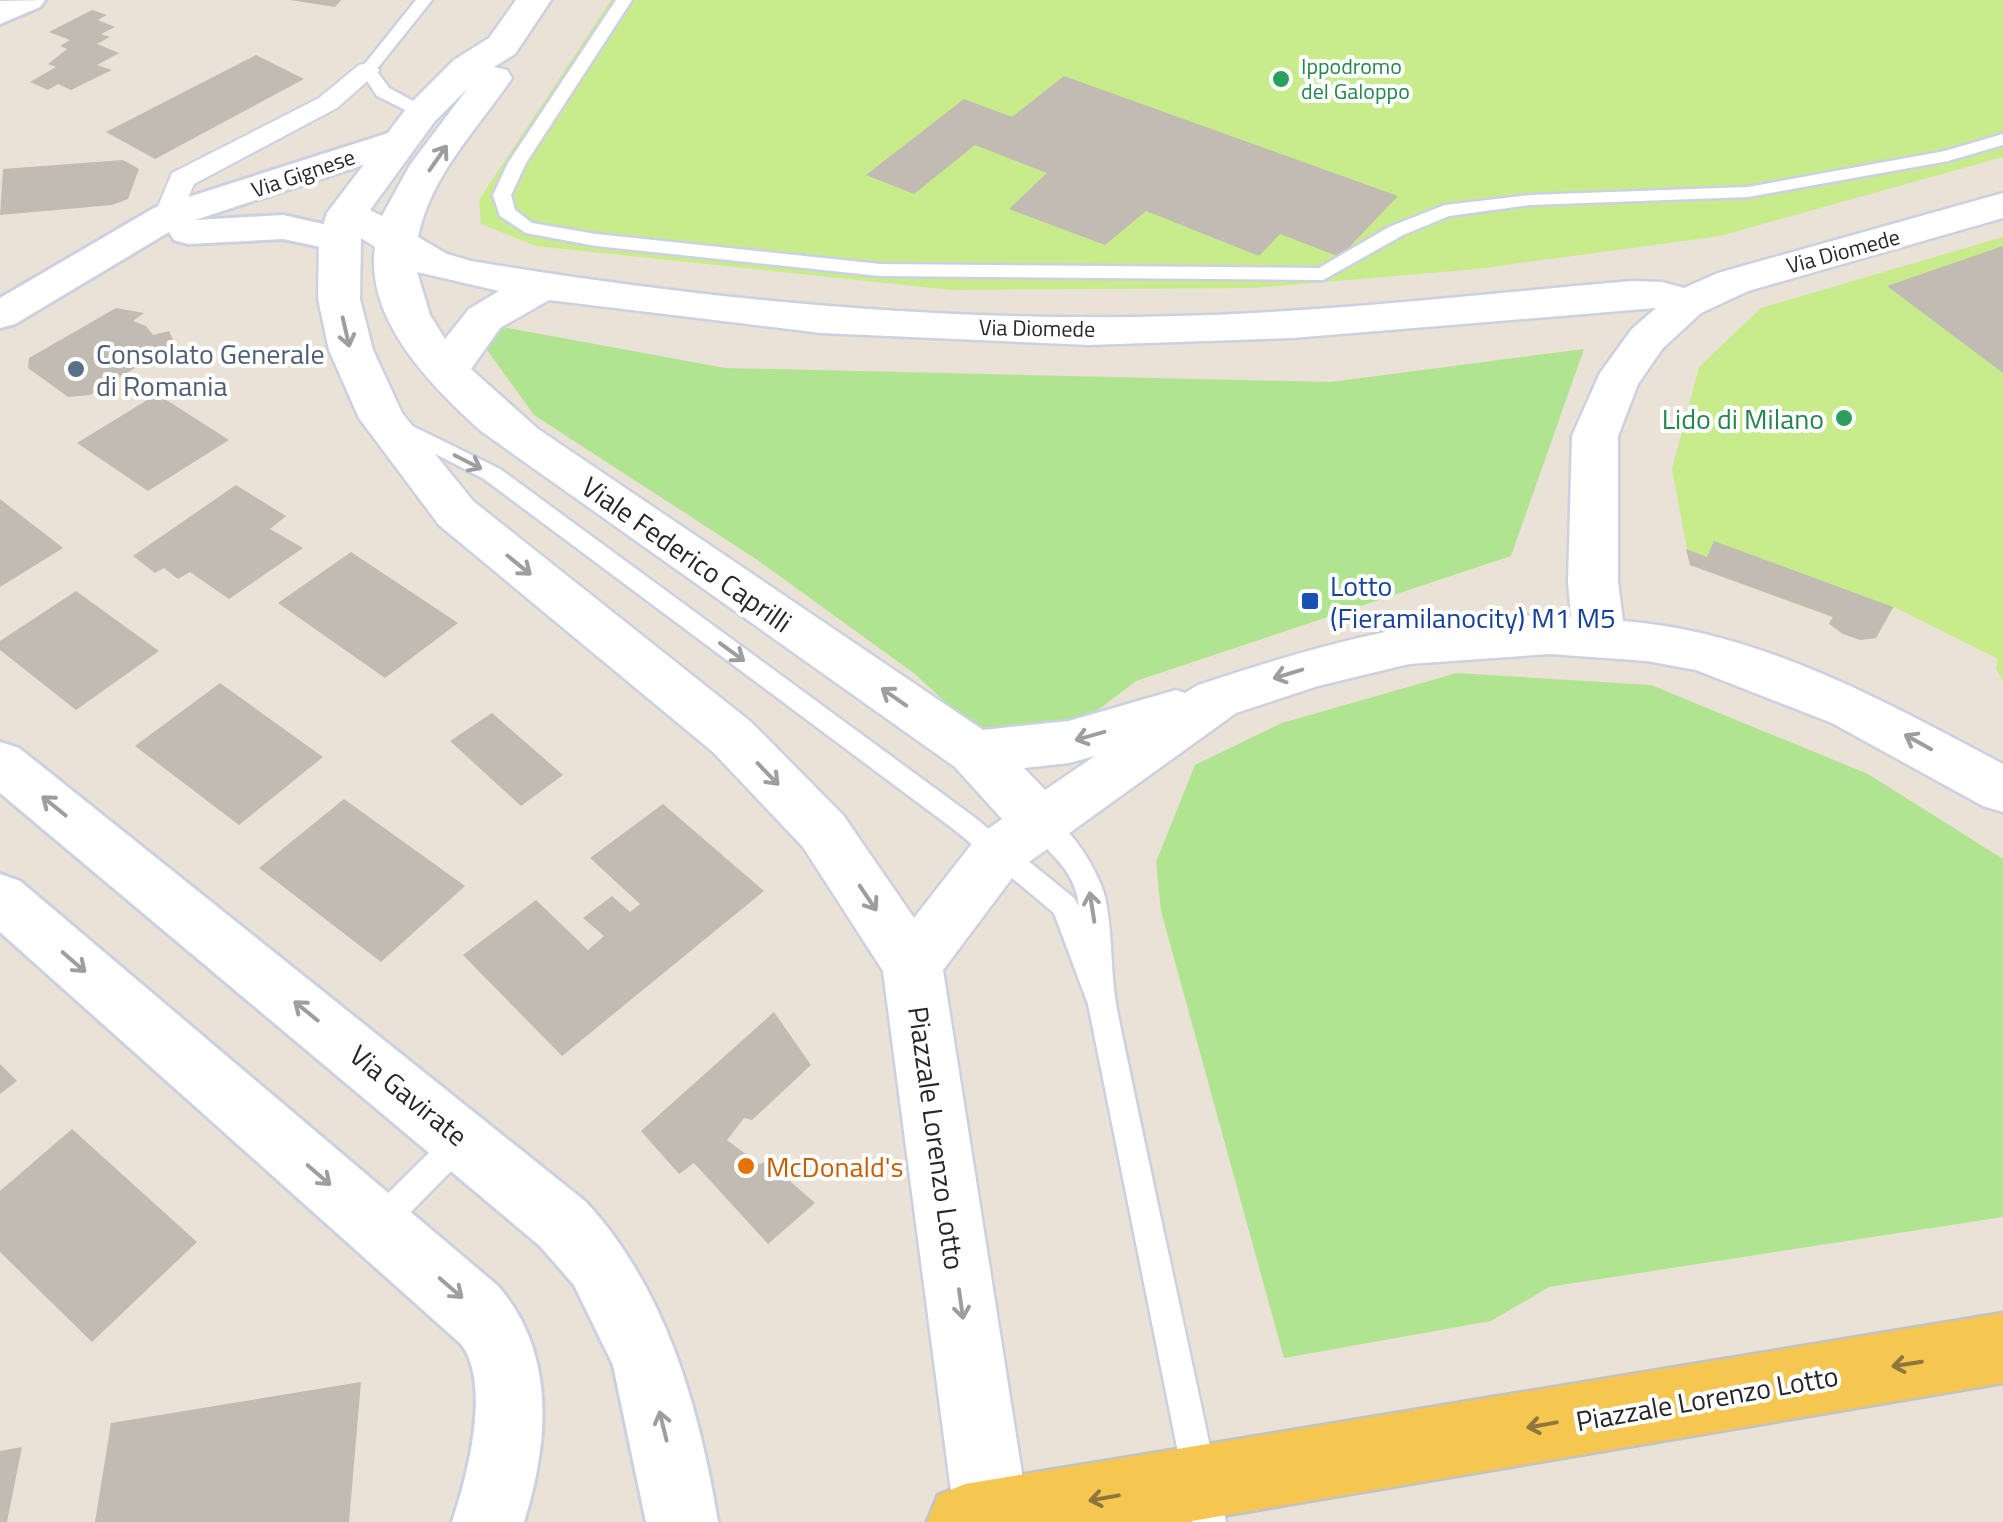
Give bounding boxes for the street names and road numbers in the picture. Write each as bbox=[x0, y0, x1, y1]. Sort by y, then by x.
street label: Via Gignese bbox=[247, 139, 359, 207]
street label: Via Diomede bbox=[1782, 220, 1904, 282]
street label: Via Diomede bbox=[979, 310, 1095, 346]
street label: Viale Federico Caprilli bbox=[573, 465, 801, 643]
street label: Piazzale Lorenzo Lotto bbox=[897, 1003, 977, 1273]
street label: Via Gavirate bbox=[341, 1034, 477, 1156]
street label: Piazzale Lorenzo Lotto bbox=[1572, 1354, 1842, 1442]

